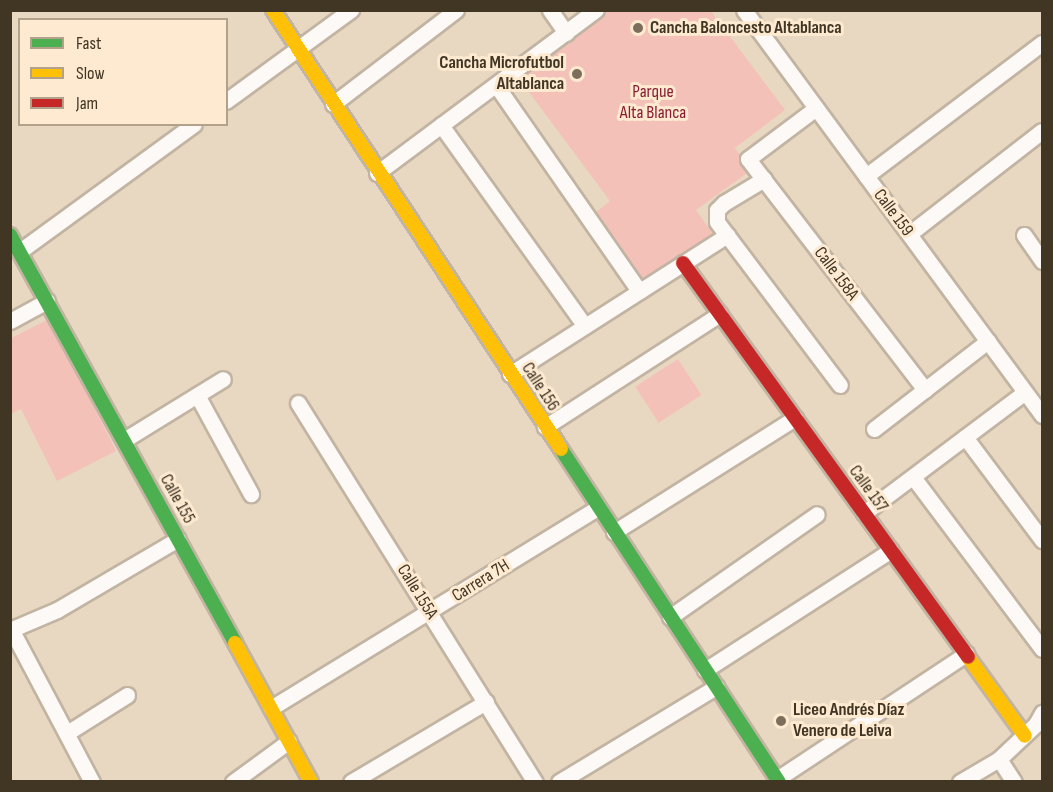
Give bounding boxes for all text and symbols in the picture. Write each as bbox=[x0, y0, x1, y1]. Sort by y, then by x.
place label: Cancha Baloncesto Altablanca bbox=[650, 17, 842, 39]
legend bbox=[18, 18, 228, 126]
marker: Cancha Baloncesto Altablanca bbox=[631, 21, 645, 35]
text: Fast bbox=[76, 33, 101, 54]
place label: Cancha Microfutbol Altablanca bbox=[439, 53, 564, 96]
text: Slow bbox=[76, 63, 105, 84]
marker: Cancha Microfutbol Altablanca bbox=[568, 65, 586, 83]
park label: Parque Alta Blanca bbox=[620, 82, 686, 124]
text: Jam bbox=[76, 93, 98, 114]
street label: Calle 159 bbox=[868, 185, 918, 241]
street label: Calle 158A bbox=[809, 243, 863, 305]
street label: Calle 156 bbox=[516, 359, 564, 415]
street label: Calle 157 bbox=[844, 461, 892, 517]
street label: Calle 155 bbox=[155, 471, 199, 527]
street label: Carrera 7H bbox=[448, 555, 514, 607]
street label: Calle 155A bbox=[392, 561, 442, 623]
place label: Liceo Andrés Díaz Venero de Leiva bbox=[793, 700, 904, 742]
marker: Liceo Andrés Díaz Venero de Leiva bbox=[774, 714, 788, 728]

